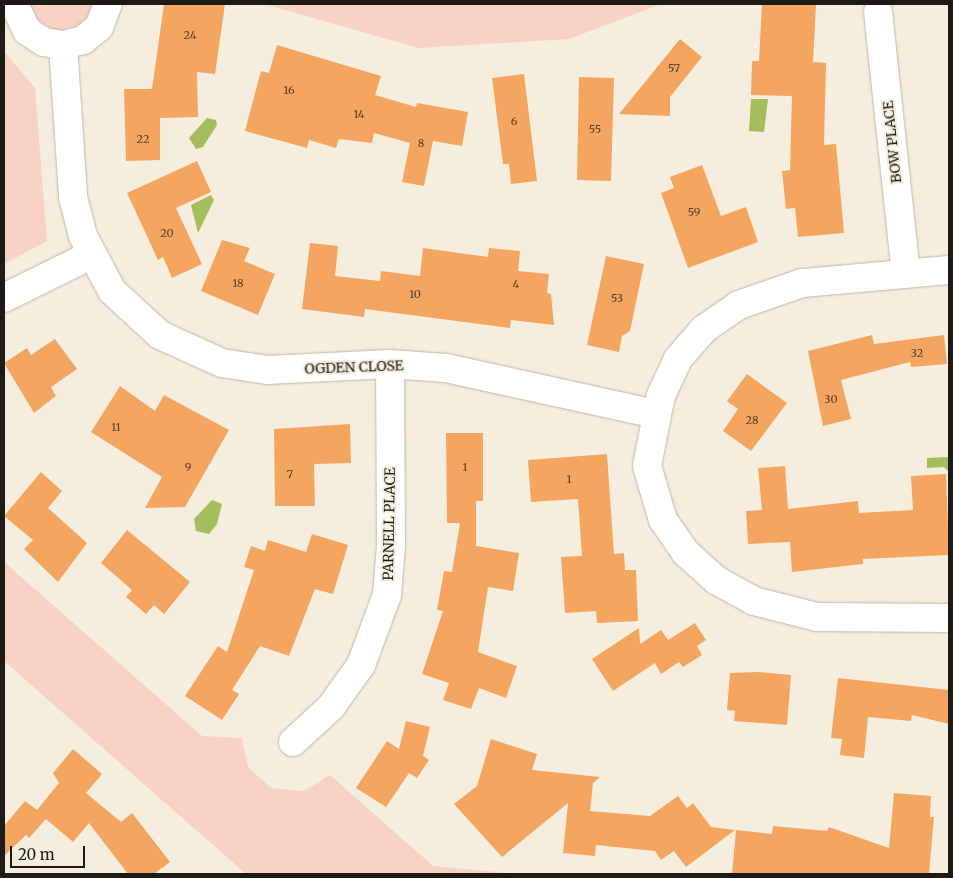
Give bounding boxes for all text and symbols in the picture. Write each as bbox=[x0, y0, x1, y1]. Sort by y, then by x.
house number: 24 bbox=[184, 28, 196, 42]
house number: 57 bbox=[668, 61, 680, 75]
house number: 16 bbox=[283, 83, 295, 97]
street label: BOW PLACE bbox=[879, 100, 905, 184]
house number: 14 bbox=[353, 107, 365, 121]
house number: 6 bbox=[511, 114, 517, 128]
house number: 55 bbox=[589, 122, 601, 136]
house number: 22 bbox=[137, 132, 149, 146]
house number: 8 bbox=[418, 136, 424, 150]
house number: 59 bbox=[688, 205, 700, 219]
house number: 20 bbox=[160, 226, 174, 240]
house number: 18 bbox=[232, 276, 244, 290]
house number: 4 bbox=[513, 277, 519, 291]
house number: 10 bbox=[409, 287, 421, 301]
house number: 53 bbox=[611, 291, 623, 305]
house number: 32 bbox=[911, 346, 923, 360]
street label: OGDEN CLOSE bbox=[304, 357, 404, 377]
house number: 30 bbox=[824, 392, 838, 406]
house number: 28 bbox=[746, 413, 758, 427]
house number: 11 bbox=[111, 420, 121, 434]
house number: 9 bbox=[185, 460, 191, 474]
house number: 1 bbox=[463, 460, 467, 474]
house number: 7 bbox=[287, 467, 293, 481]
street label: PARNELL PLACE bbox=[380, 467, 398, 581]
house number: 1 bbox=[567, 472, 571, 486]
scale bar bbox=[12, 836, 88, 868]
text: 20 m bbox=[18, 845, 55, 864]

